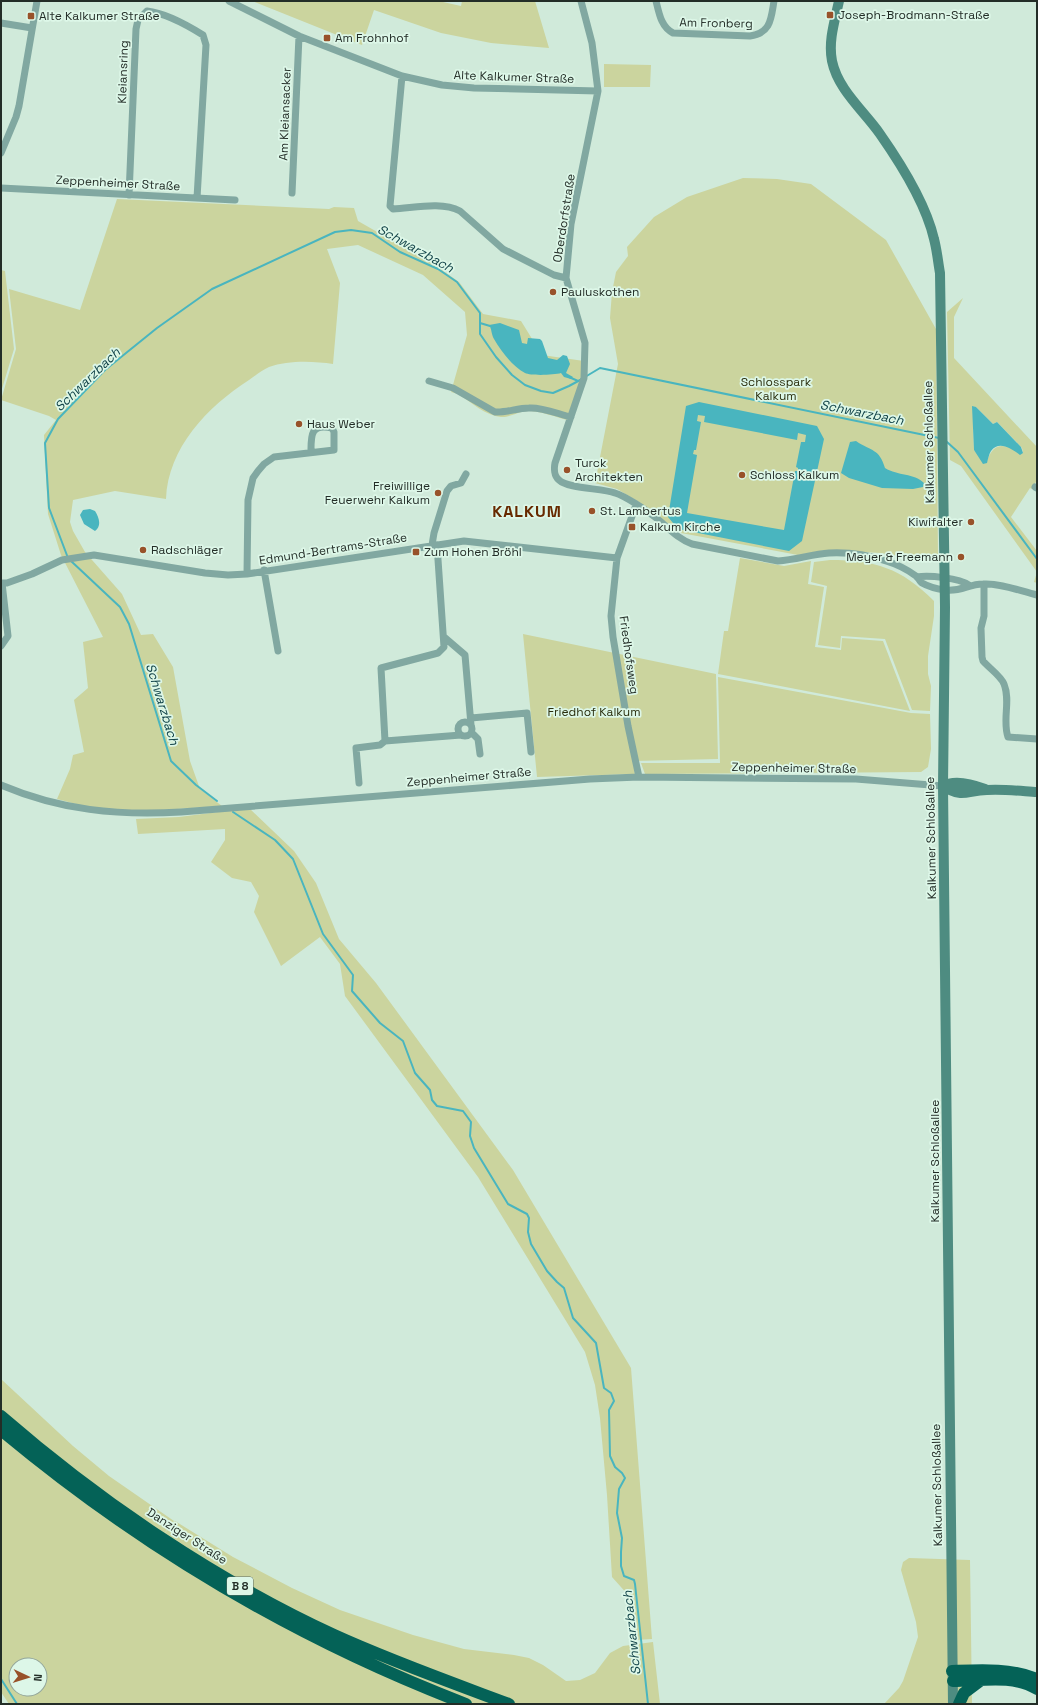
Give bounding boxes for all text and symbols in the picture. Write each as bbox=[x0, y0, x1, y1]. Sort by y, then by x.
place label: Joseph-Brodmann-Straße bbox=[838, 7, 990, 23]
place label: Alte Kalkumer Straße bbox=[39, 8, 160, 24]
marker: Joseph-Brodmann-Straße bbox=[825, 10, 835, 20]
marker: Alte Kalkumer Straße bbox=[26, 11, 36, 21]
street label: Am Fronberg bbox=[679, 14, 753, 32]
place label: Am Frohnhof bbox=[335, 30, 409, 46]
marker: Am Frohnhof bbox=[322, 33, 332, 43]
street label: Kleiansring bbox=[114, 40, 132, 104]
street label: Am Kleiansacker bbox=[275, 67, 295, 161]
street label: Alte Kalkumer Straße bbox=[453, 67, 575, 87]
street label: Zeppenheimer Straße bbox=[55, 172, 181, 194]
street label: Oberdorfstraße bbox=[549, 172, 579, 264]
water label: Schwarzbach bbox=[375, 221, 458, 277]
place label: Pauluskothen bbox=[561, 284, 639, 300]
marker: Pauluskothen bbox=[548, 287, 558, 297]
water label: Schwarzbach bbox=[51, 343, 124, 415]
park label: Schlosspark Kalkum bbox=[741, 374, 812, 404]
street label: Kalkumer Schloßallee bbox=[920, 380, 938, 504]
water label: Schwarzbach bbox=[819, 396, 906, 429]
place label: Haus Weber bbox=[307, 416, 376, 432]
marker: Haus Weber bbox=[294, 419, 304, 429]
place label: Turck Architekten bbox=[575, 455, 643, 485]
marker: Turck Architekten bbox=[562, 465, 572, 475]
place label: Schloss Kalkum bbox=[750, 467, 839, 483]
marker: Schloss Kalkum bbox=[737, 470, 747, 480]
place label: Freiwillige Feuerwehr Kalkum bbox=[325, 478, 430, 508]
marker: Freiwillige Feuerwehr Kalkum bbox=[433, 488, 443, 498]
district label: KALKUM bbox=[492, 501, 562, 522]
place label: St. Lambertus bbox=[600, 503, 681, 519]
marker: St. Lambertus bbox=[587, 506, 597, 516]
place label: Kiwifalter bbox=[908, 514, 963, 530]
marker: Kiwifalter bbox=[966, 517, 976, 527]
place label: Kalkum Kirche bbox=[640, 519, 721, 535]
marker: Kalkum Kirche bbox=[627, 522, 637, 532]
street label: Edmund-Bertrams-Straße bbox=[258, 529, 408, 569]
place label: Radschläger bbox=[151, 542, 223, 558]
place label: Zum Hohen Bröhl bbox=[424, 544, 522, 560]
marker: Radschläger bbox=[138, 545, 148, 555]
marker: Zum Hohen Bröhl bbox=[411, 547, 421, 557]
place label: Meyer & Freemann bbox=[846, 549, 953, 565]
marker: Meyer & Freemann bbox=[956, 552, 966, 562]
street label: Friedhofsweg bbox=[616, 615, 642, 695]
water label: Schwarzbach bbox=[142, 661, 183, 748]
park label: Friedhof Kalkum bbox=[548, 704, 640, 720]
street label: Zeppenheimer Straße bbox=[731, 759, 857, 777]
street label: Zeppenheimer Straße bbox=[406, 764, 532, 790]
street label: Kalkumer Schloßallee bbox=[922, 776, 940, 900]
street label: Kalkumer Schloßallee bbox=[927, 1100, 943, 1222]
street label: Kalkumer Schloßallee bbox=[928, 1423, 946, 1547]
street label: Danziger Straße bbox=[144, 1504, 230, 1568]
road number: B 8 bbox=[227, 1577, 253, 1595]
water label: Schwarzbach bbox=[619, 1589, 644, 1676]
north arrow bbox=[8, 1657, 48, 1697]
text: N bbox=[31, 1674, 45, 1682]

